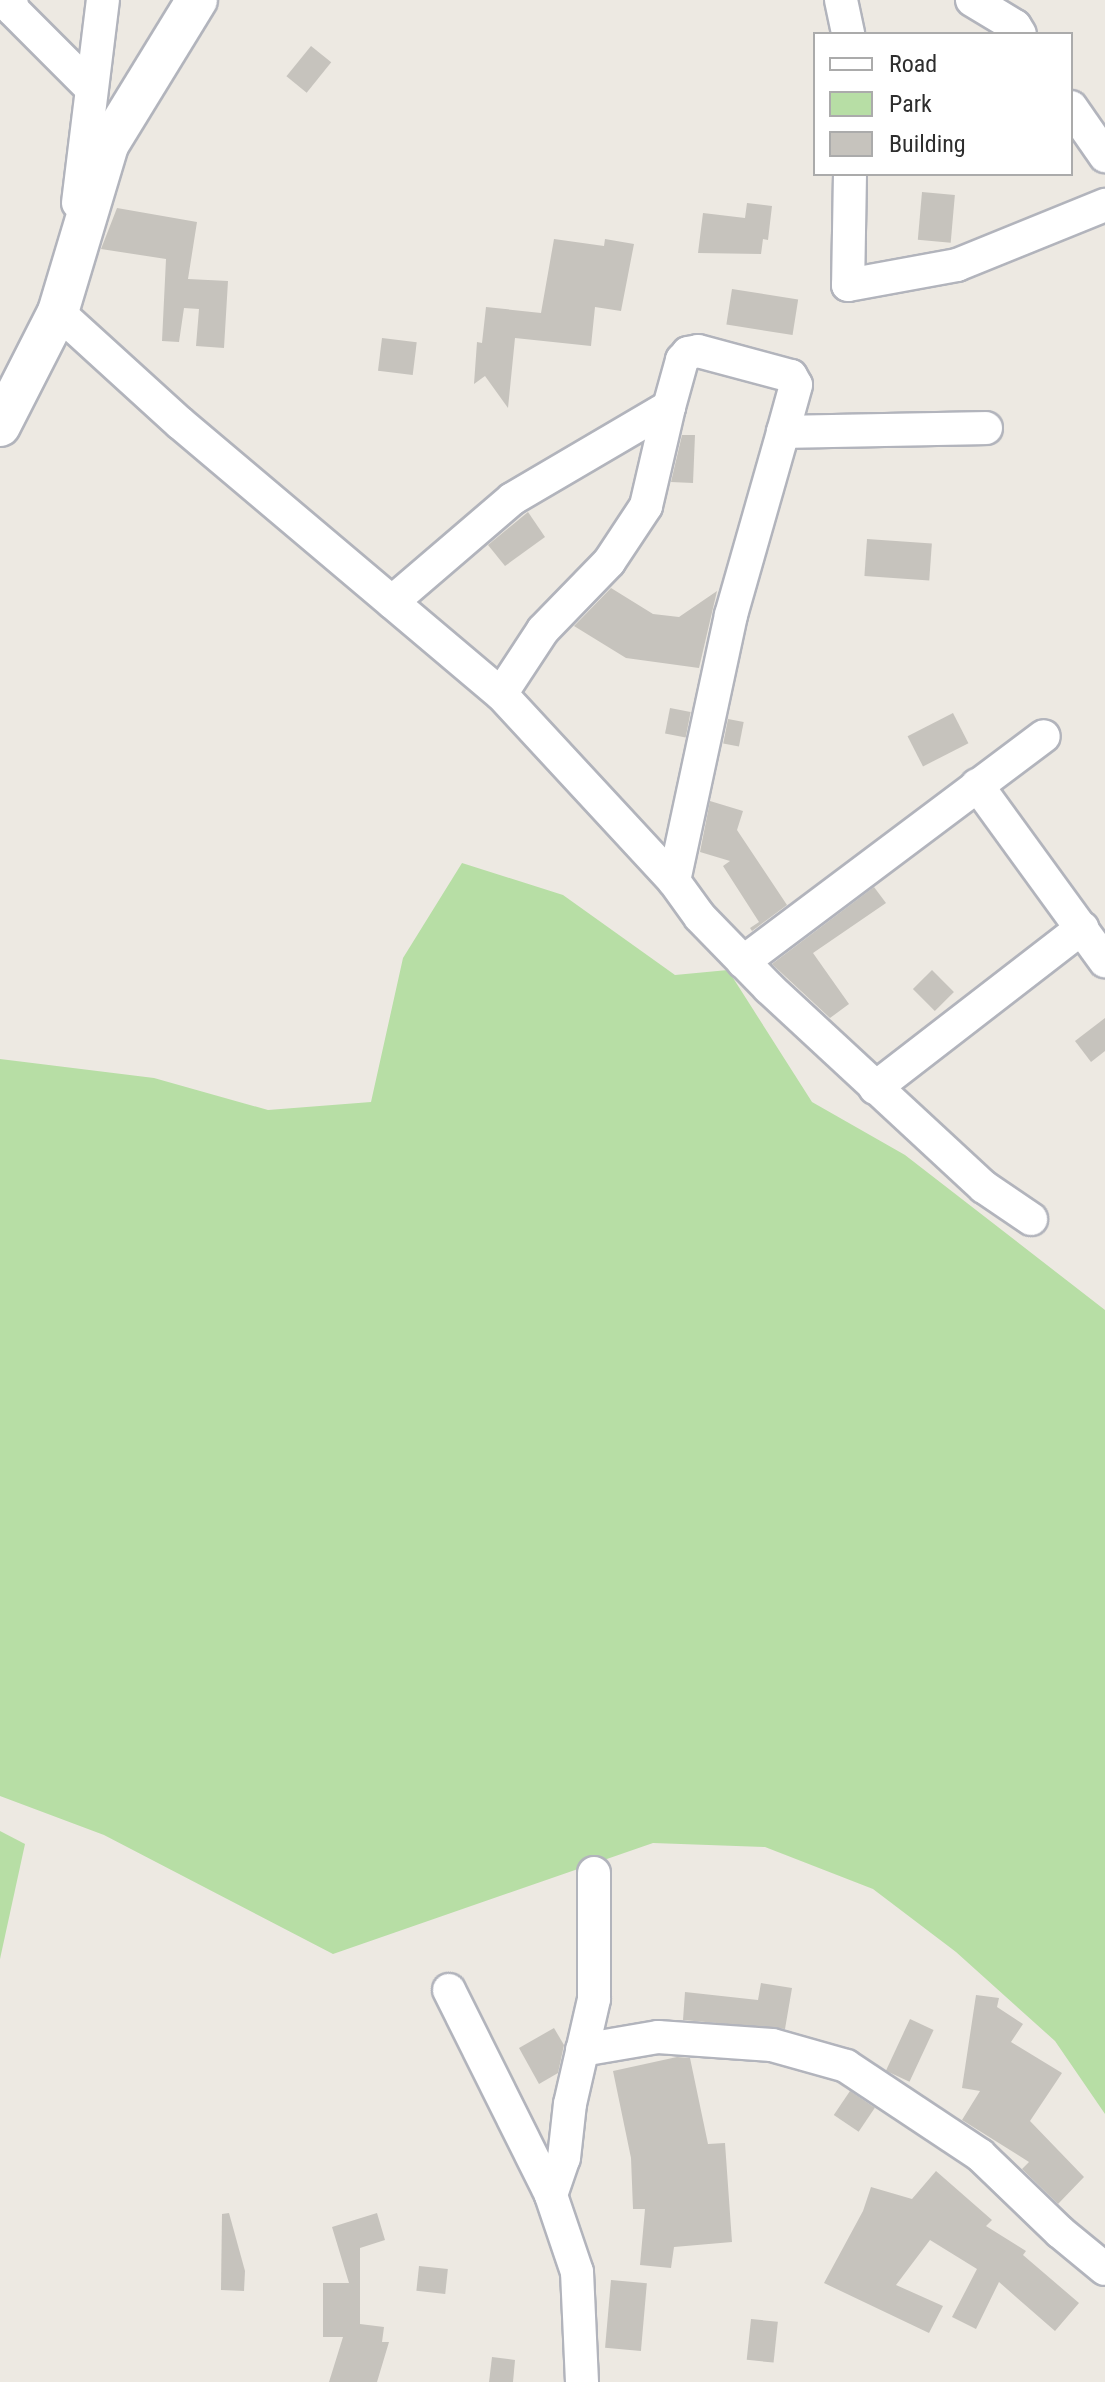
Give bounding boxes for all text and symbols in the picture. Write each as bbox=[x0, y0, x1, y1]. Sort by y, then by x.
legend bbox=[813, 32, 1073, 176]
text: Road bbox=[889, 50, 937, 78]
text: Park bbox=[889, 90, 932, 118]
text: Building bbox=[889, 130, 966, 158]

